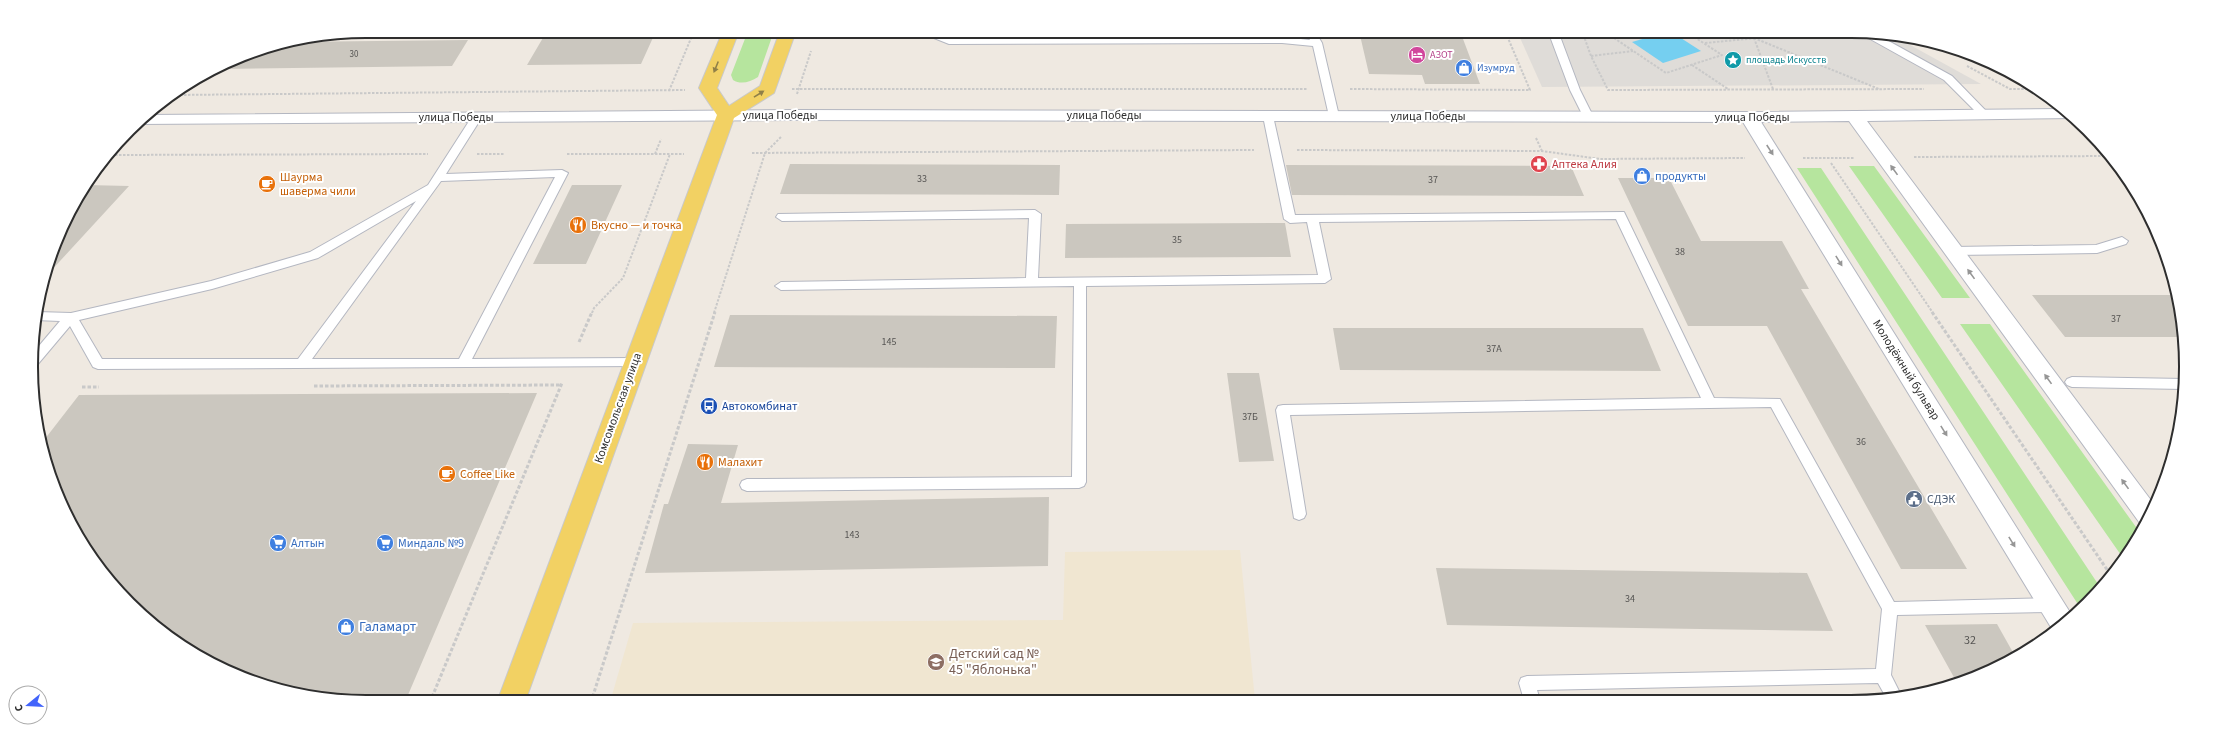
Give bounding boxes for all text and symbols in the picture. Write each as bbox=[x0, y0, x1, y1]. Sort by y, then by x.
hotel icon: АЗОТ bbox=[1407, 45, 1427, 65]
house number: 30 bbox=[350, 48, 359, 61]
place label: АЗОТ bbox=[1430, 48, 1453, 62]
place icon: площадь Искусств bbox=[1723, 50, 1743, 70]
place label: площадь Искусств bbox=[1746, 53, 1826, 67]
shop icon: Изумруд bbox=[1454, 58, 1474, 78]
place label: Изумруд bbox=[1477, 61, 1515, 75]
one-way arrow bbox=[713, 62, 719, 74]
one-way arrow bbox=[753, 91, 765, 98]
street label: улица Победы bbox=[742, 107, 818, 124]
street label: улица Победы bbox=[1066, 107, 1142, 124]
street label: улица Победы bbox=[1390, 108, 1466, 125]
street label: улица Победы bbox=[418, 109, 494, 126]
street label: улица Победы bbox=[1714, 109, 1790, 126]
one-way arrow bbox=[1767, 144, 1774, 156]
pharmacy icon: Аптека Алия bbox=[1529, 154, 1549, 174]
place label: Аптека Алия bbox=[1552, 156, 1617, 173]
one-way arrow bbox=[1889, 164, 1898, 175]
shop icon: продукты bbox=[1632, 166, 1652, 186]
place label: продукты bbox=[1655, 168, 1706, 185]
place label: Шаурма шаверма чили bbox=[280, 169, 356, 200]
house number: 33 bbox=[917, 172, 927, 186]
house number: 37 bbox=[1428, 173, 1438, 187]
cafe icon: Шаурма шаверма чили bbox=[257, 174, 277, 194]
restaurant icon: Вкусно — и точка bbox=[568, 215, 588, 235]
place label: Вкусно — и точка bbox=[591, 217, 682, 234]
house number: 35 bbox=[1172, 233, 1182, 247]
house number: 38 bbox=[1675, 245, 1685, 259]
one-way arrow bbox=[1835, 255, 1842, 267]
one-way arrow bbox=[1967, 269, 1975, 280]
house number: 37 bbox=[2111, 312, 2121, 326]
street label: Молодёжный бульвар bbox=[1868, 316, 1944, 424]
house number: 145 bbox=[882, 335, 896, 349]
house number: 37А bbox=[1486, 342, 1502, 356]
street label: Комсомольская улица bbox=[590, 350, 646, 466]
one-way arrow bbox=[2044, 374, 2052, 384]
bus stop icon: Автокомбинат bbox=[699, 396, 719, 416]
place label: Автокомбинат bbox=[722, 398, 798, 415]
house number: 37Б bbox=[1242, 410, 1258, 424]
one-way arrow bbox=[1940, 425, 1947, 437]
house number: 36 bbox=[1856, 435, 1866, 449]
restaurant icon: Малахит bbox=[695, 452, 715, 472]
place label: Малахит bbox=[718, 454, 763, 471]
cafe icon: Coffee Like bbox=[437, 464, 457, 484]
place label: Coffee Like bbox=[460, 466, 515, 483]
one-way arrow bbox=[2121, 478, 2129, 489]
public building icon: СДЭК bbox=[1904, 489, 1924, 509]
place label: СДЭК bbox=[1927, 491, 1955, 508]
house number: 143 bbox=[845, 528, 859, 542]
supermarket icon: Алтын bbox=[268, 533, 288, 553]
supermarket icon: Миндаль №9 bbox=[375, 533, 395, 553]
place label: Алтын bbox=[291, 535, 325, 552]
place label: Миндаль №9 bbox=[398, 535, 464, 552]
one-way arrow bbox=[2008, 536, 2015, 548]
house number: 34 bbox=[1625, 592, 1635, 606]
shop icon: Галамарт bbox=[336, 617, 356, 637]
place label: Галамарт bbox=[359, 617, 417, 637]
house number: 32 bbox=[1964, 632, 1976, 649]
place label: Детский сад № 45 "Яблонька" bbox=[949, 644, 1040, 680]
school or university icon: Детский сад № 45 "Яблонька" bbox=[926, 652, 946, 672]
north arrow bbox=[8, 685, 48, 725]
text: С bbox=[11, 702, 27, 713]

